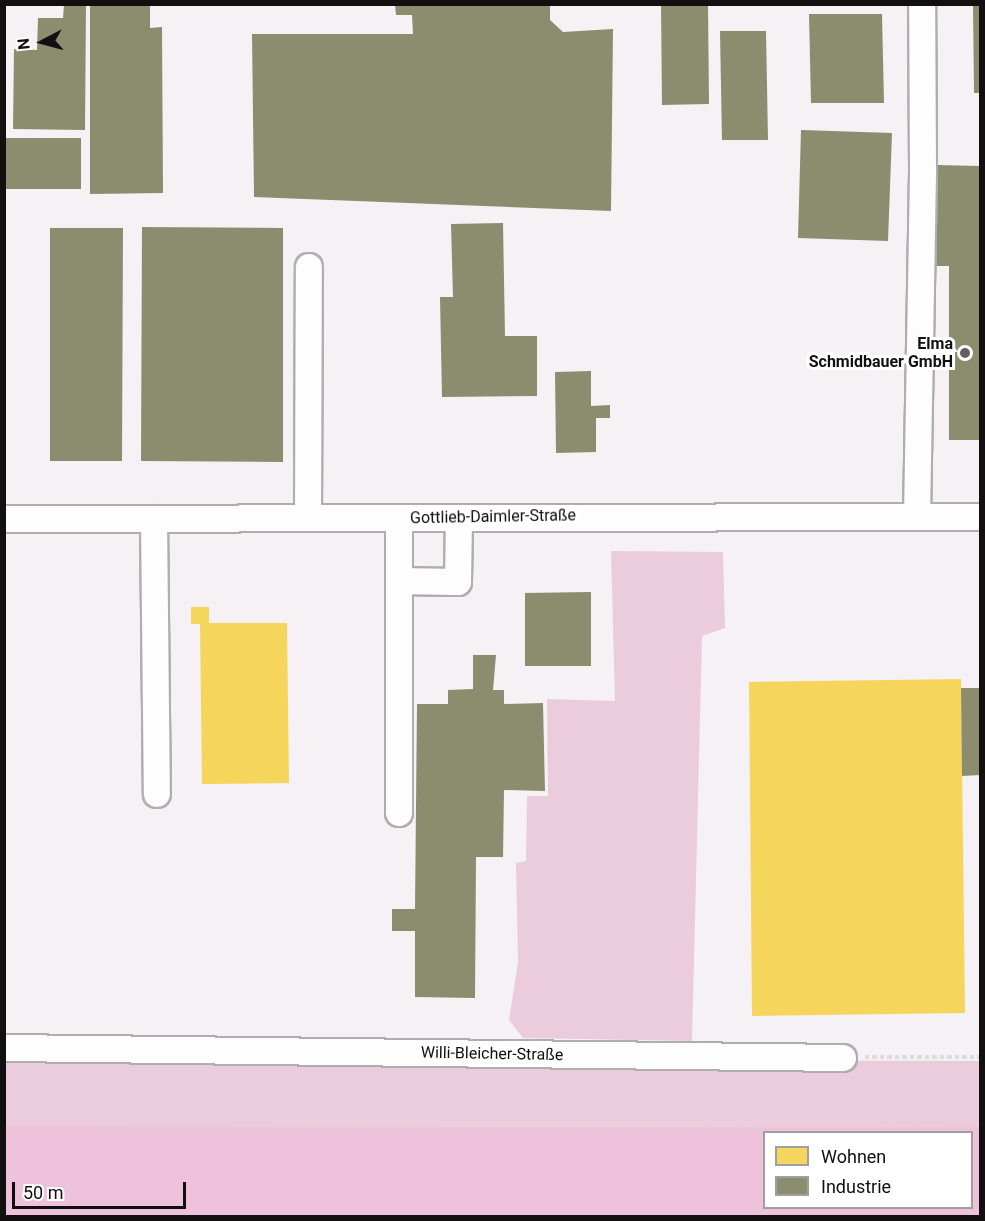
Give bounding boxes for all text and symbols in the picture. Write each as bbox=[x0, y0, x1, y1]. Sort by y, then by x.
north arrow bbox=[12, 12, 72, 72]
text: N bbox=[14, 37, 34, 51]
place label: Elma Schmidbauer GmbH bbox=[809, 334, 953, 372]
marker: Elma Schmidbauer GmbH bbox=[958, 346, 972, 360]
street label: Gottlieb-Daimler-Straße bbox=[410, 506, 576, 528]
street label: Willi-Bleicher-Straße bbox=[421, 1043, 563, 1065]
legend bbox=[763, 1131, 973, 1209]
text: Wohnen bbox=[821, 1146, 886, 1167]
scale bar bbox=[15, 1170, 189, 1208]
text: Industrie bbox=[821, 1176, 891, 1197]
text: 50 m bbox=[23, 1182, 63, 1203]

